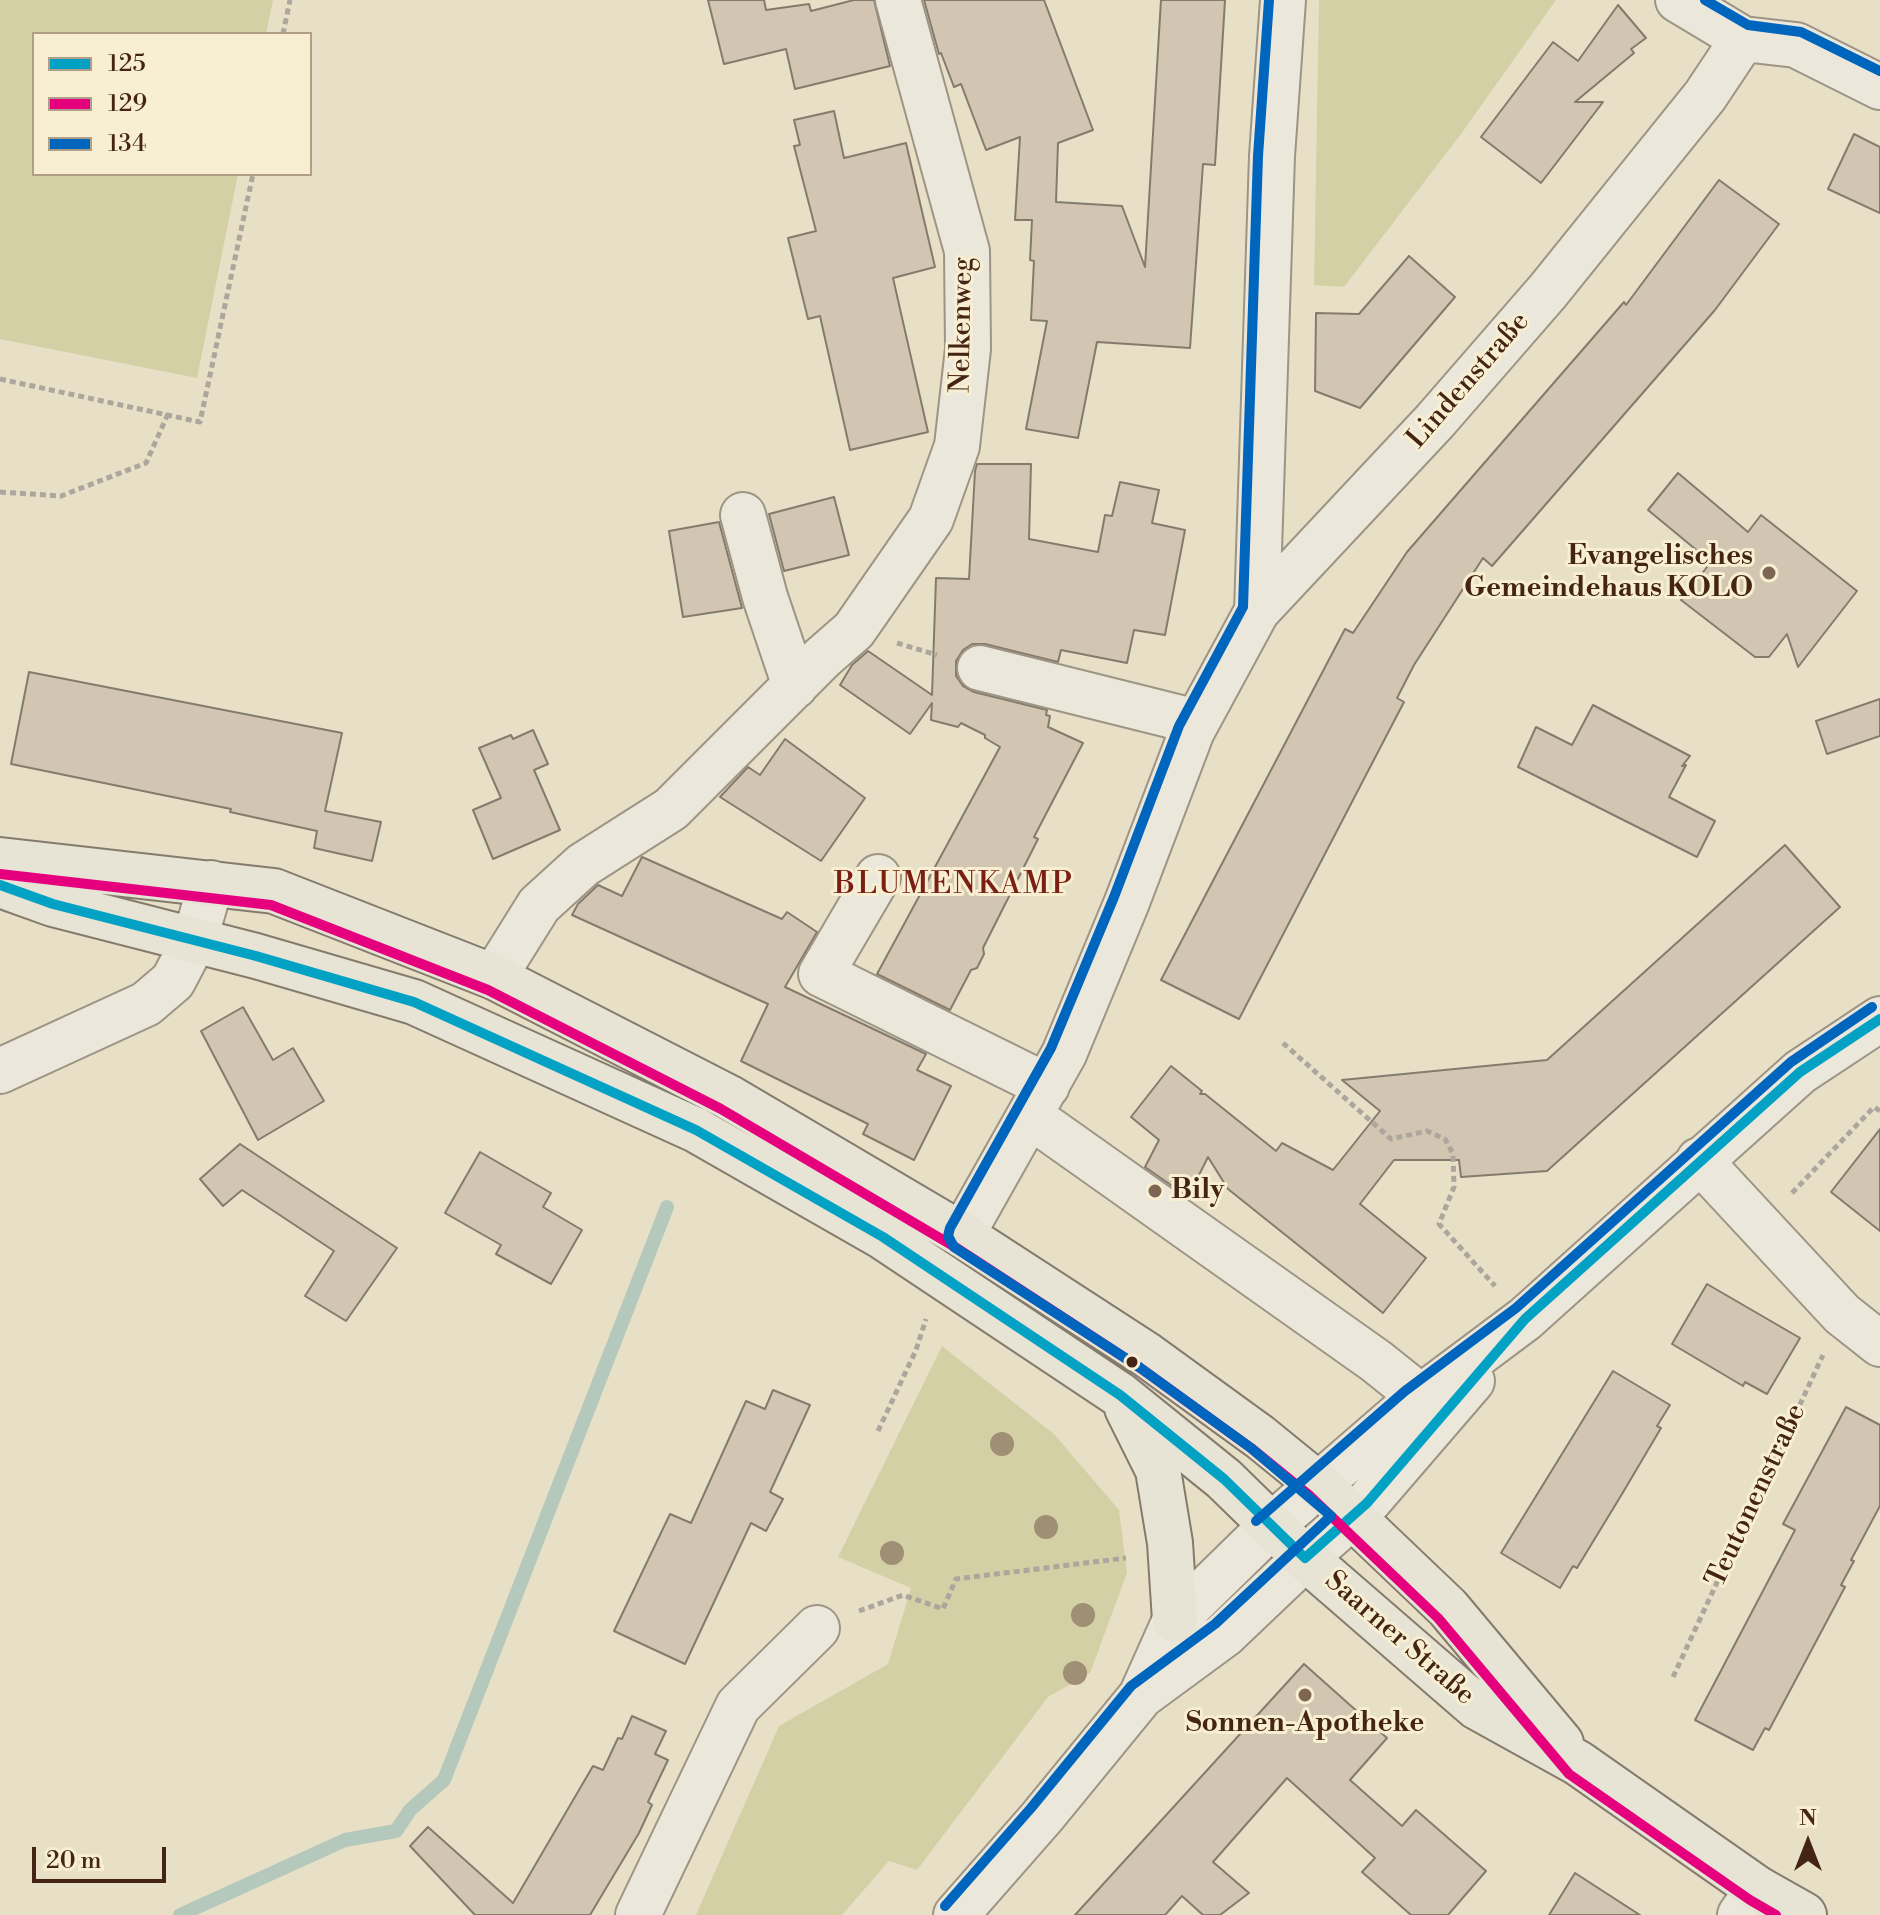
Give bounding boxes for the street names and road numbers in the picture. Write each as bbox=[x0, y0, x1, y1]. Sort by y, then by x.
street label: Nelkenweg bbox=[945, 257, 981, 393]
street label: Lindenstraße bbox=[1401, 306, 1537, 456]
street label: Teutonenstraße bbox=[1700, 1399, 1814, 1593]
street label: Saarner Straße bbox=[1317, 1565, 1481, 1713]

